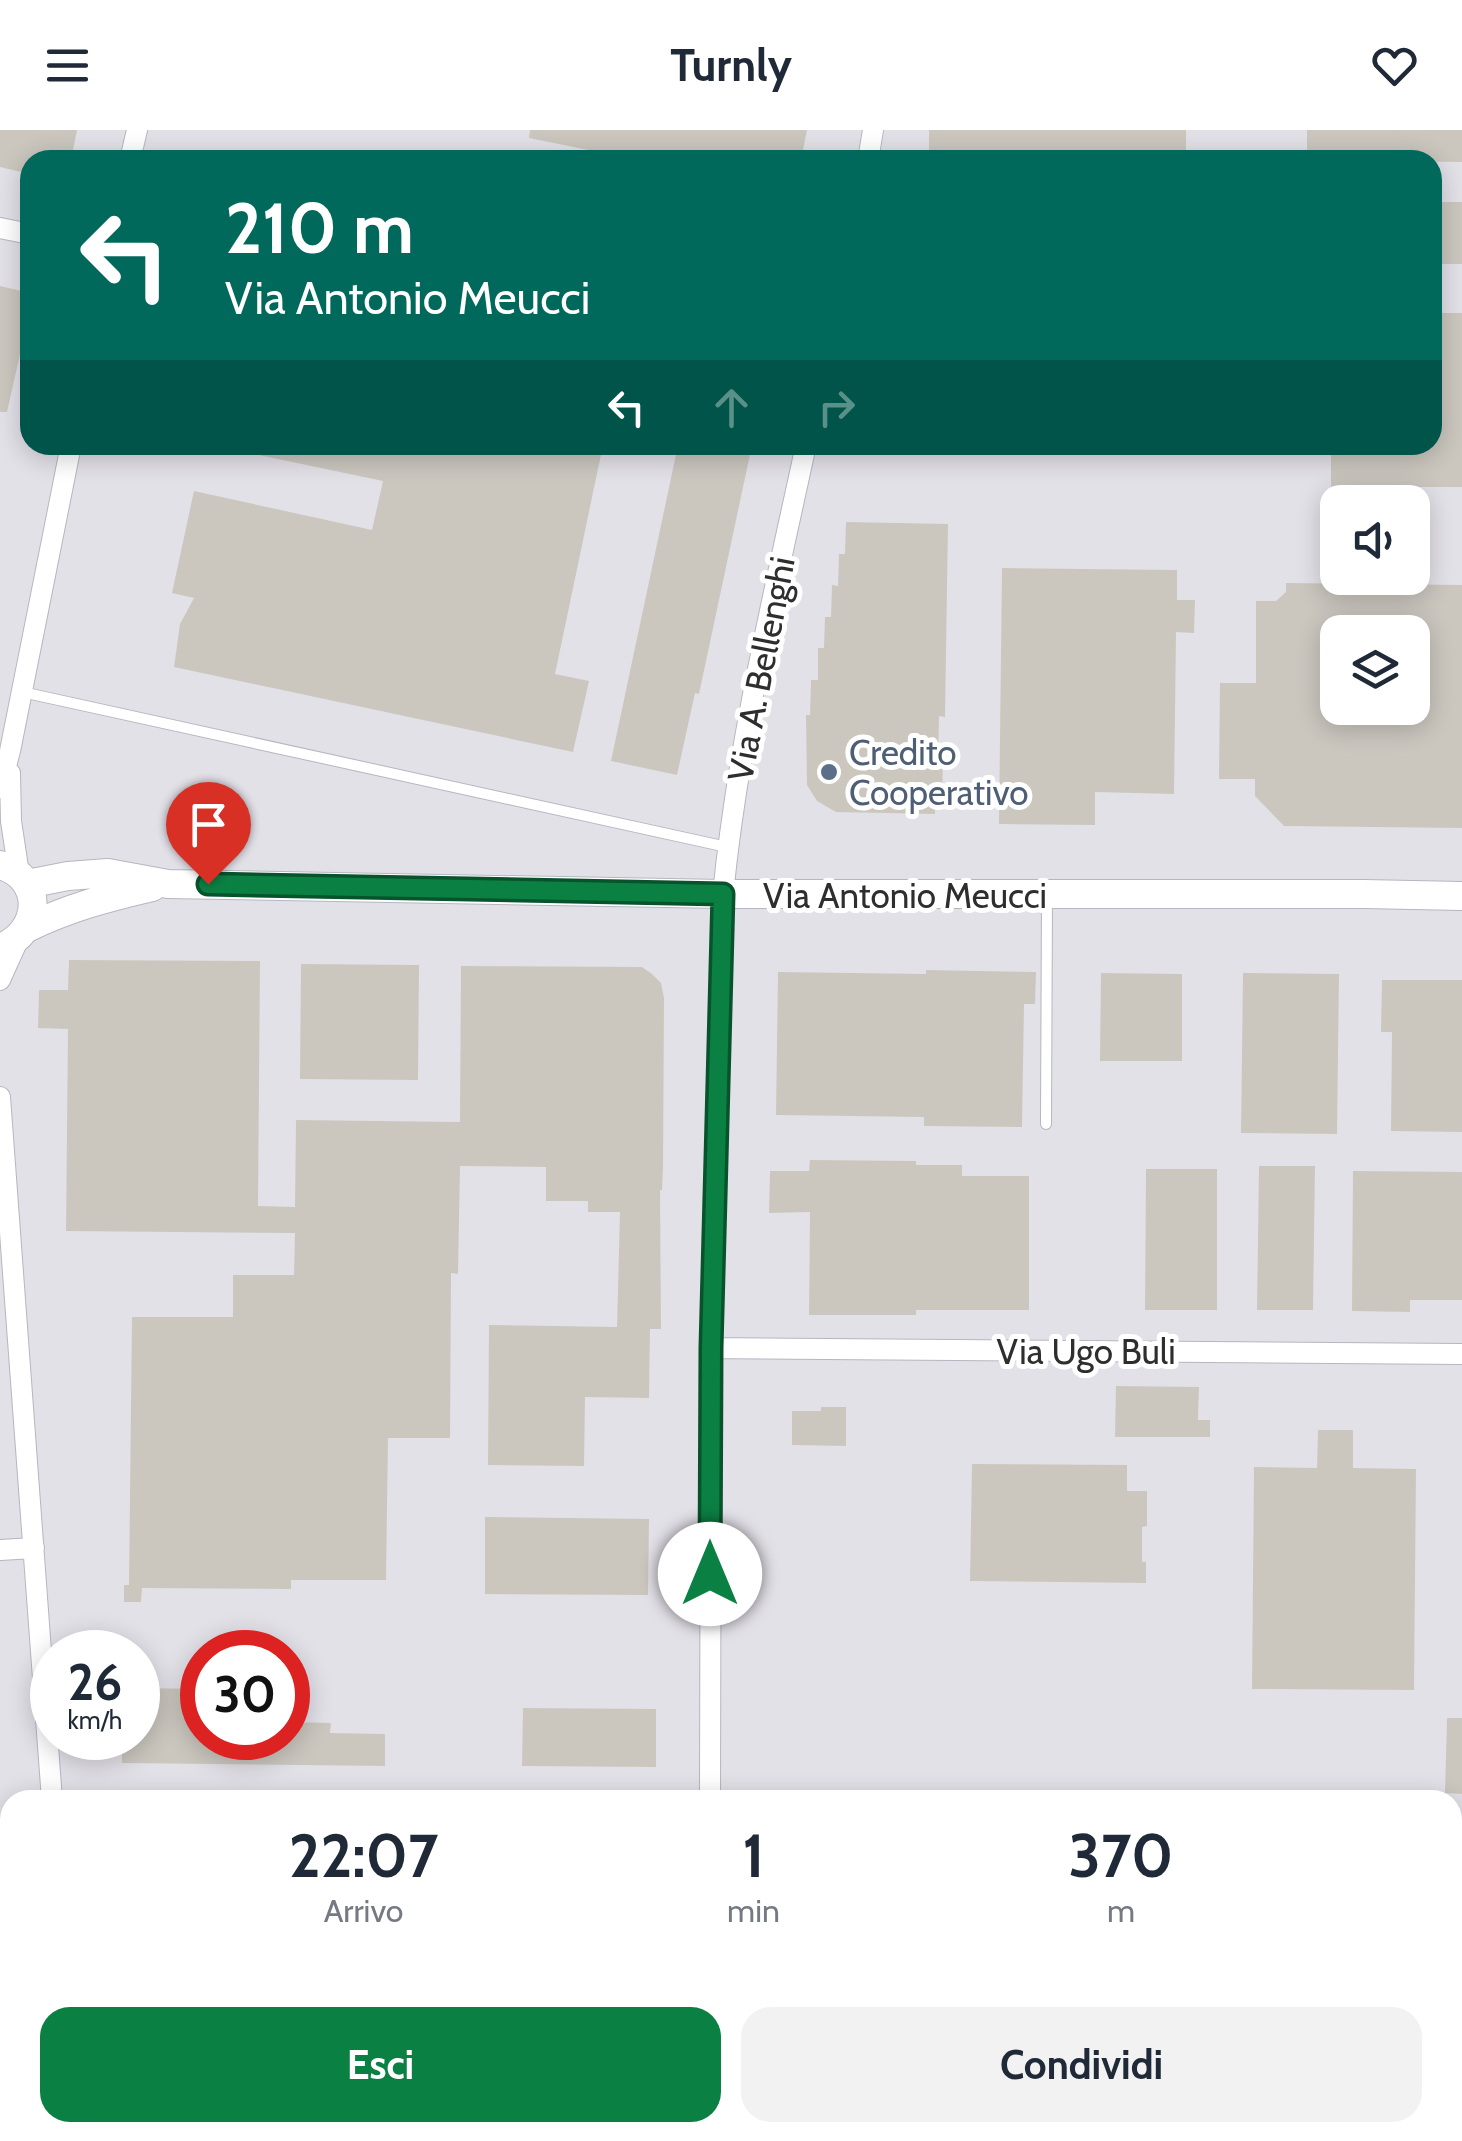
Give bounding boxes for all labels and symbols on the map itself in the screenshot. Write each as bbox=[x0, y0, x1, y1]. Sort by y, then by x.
street label: Via A. Bellenghi bbox=[718, 553, 804, 785]
place label: Credito Cooperativo bbox=[849, 731, 1029, 814]
marker: Credito Cooperativo bbox=[818, 761, 840, 783]
pin bbox=[166, 782, 251, 885]
street label: Via Antonio Meucci bbox=[763, 874, 1047, 917]
street label: Via Ugo Buli bbox=[996, 1330, 1176, 1373]
position arrow bbox=[658, 1522, 762, 1626]
speed limit sign: 30 bbox=[180, 1630, 310, 1760]

